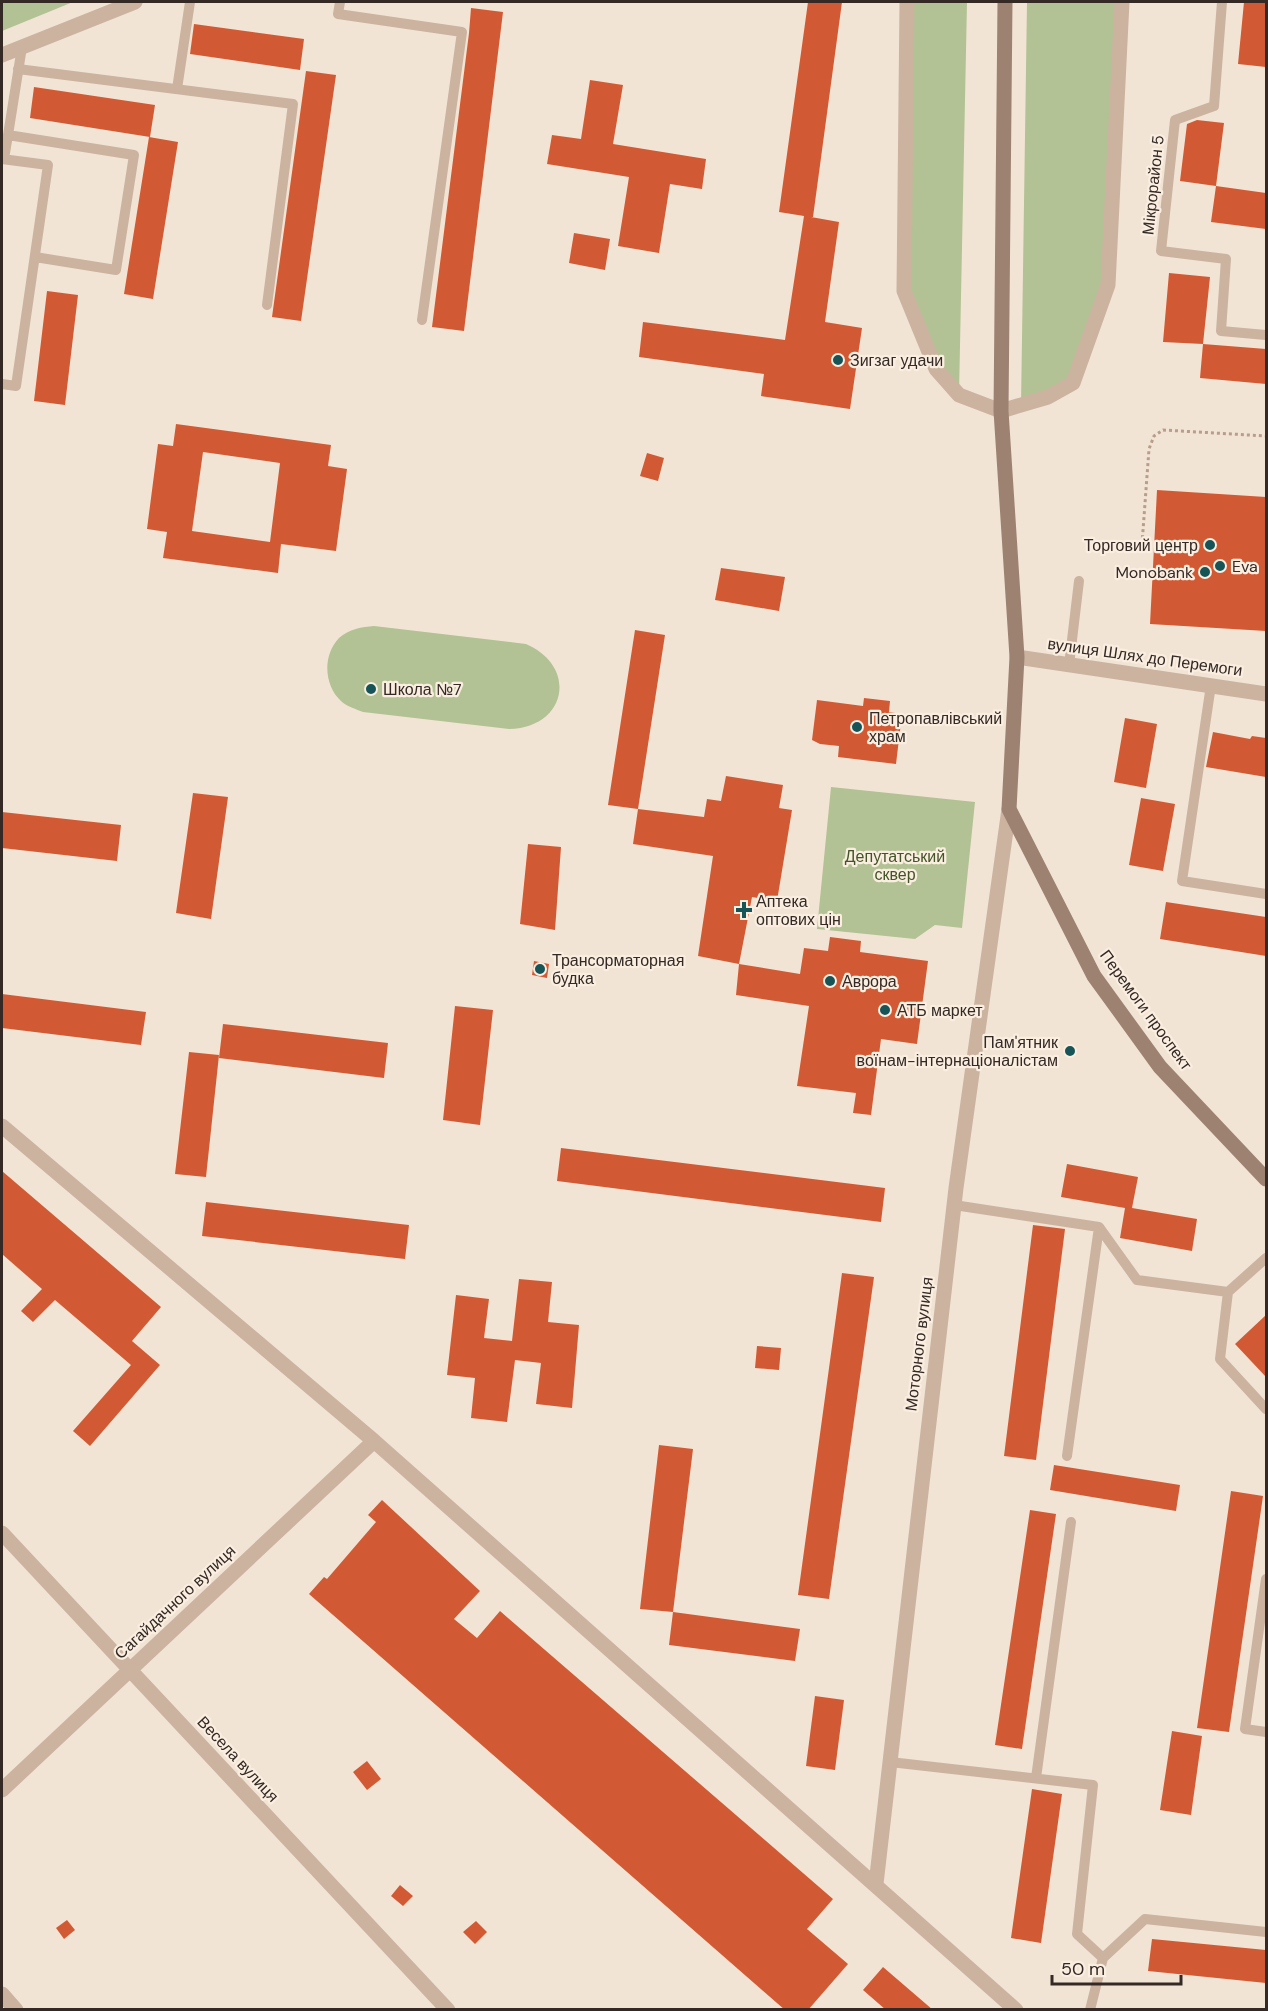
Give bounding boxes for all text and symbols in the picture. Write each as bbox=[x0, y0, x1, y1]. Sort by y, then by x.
street label: Мікрорайон 5 bbox=[1137, 134, 1169, 236]
place label: Зигзаг удачи bbox=[850, 350, 943, 371]
marker: Зигзаг удачи bbox=[831, 353, 845, 367]
place label: Торговий центр bbox=[1084, 535, 1198, 556]
marker: Торговий центр bbox=[1203, 538, 1217, 552]
place label: Eva bbox=[1232, 556, 1258, 577]
marker: Eva bbox=[1213, 559, 1227, 573]
place label: Monobank bbox=[1115, 562, 1193, 583]
marker: Monobank bbox=[1198, 565, 1212, 579]
street label: вулиця Шлях до Перемоги bbox=[1046, 633, 1244, 681]
place label: Школа №7 bbox=[383, 679, 462, 700]
marker: Школа №7 bbox=[364, 682, 378, 696]
place label: Петропавлівський храм bbox=[869, 708, 1002, 747]
marker: Петропавлівський храм bbox=[850, 720, 864, 734]
park label: Депутатський сквер bbox=[845, 846, 945, 885]
place label: Аптека оптових цін bbox=[756, 891, 841, 930]
marker: Аптека оптових цін bbox=[737, 903, 751, 917]
street label: Перемоги проспект bbox=[1095, 946, 1197, 1075]
place label: Трансорматорная будка bbox=[552, 950, 684, 989]
marker: Трансорматорная будка bbox=[533, 962, 547, 976]
place label: Аврора bbox=[842, 971, 897, 992]
marker: Аврора bbox=[823, 974, 837, 988]
place label: АТБ маркет bbox=[897, 1000, 983, 1021]
marker: АТБ маркет bbox=[878, 1003, 892, 1017]
place label: Пам'ятник воїнам-інтернаціоналістам bbox=[857, 1032, 1059, 1071]
marker: Пам'ятник воїнам-інтернаціоналістам bbox=[1063, 1044, 1077, 1058]
street label: Моторного вулиця bbox=[900, 1276, 938, 1412]
street label: Сагайдачного вулиця bbox=[110, 1540, 240, 1664]
street label: Весела вулиця bbox=[193, 1711, 283, 1807]
scale bar bbox=[1052, 1948, 1181, 1986]
text: 50 m bbox=[1061, 1957, 1105, 1981]

